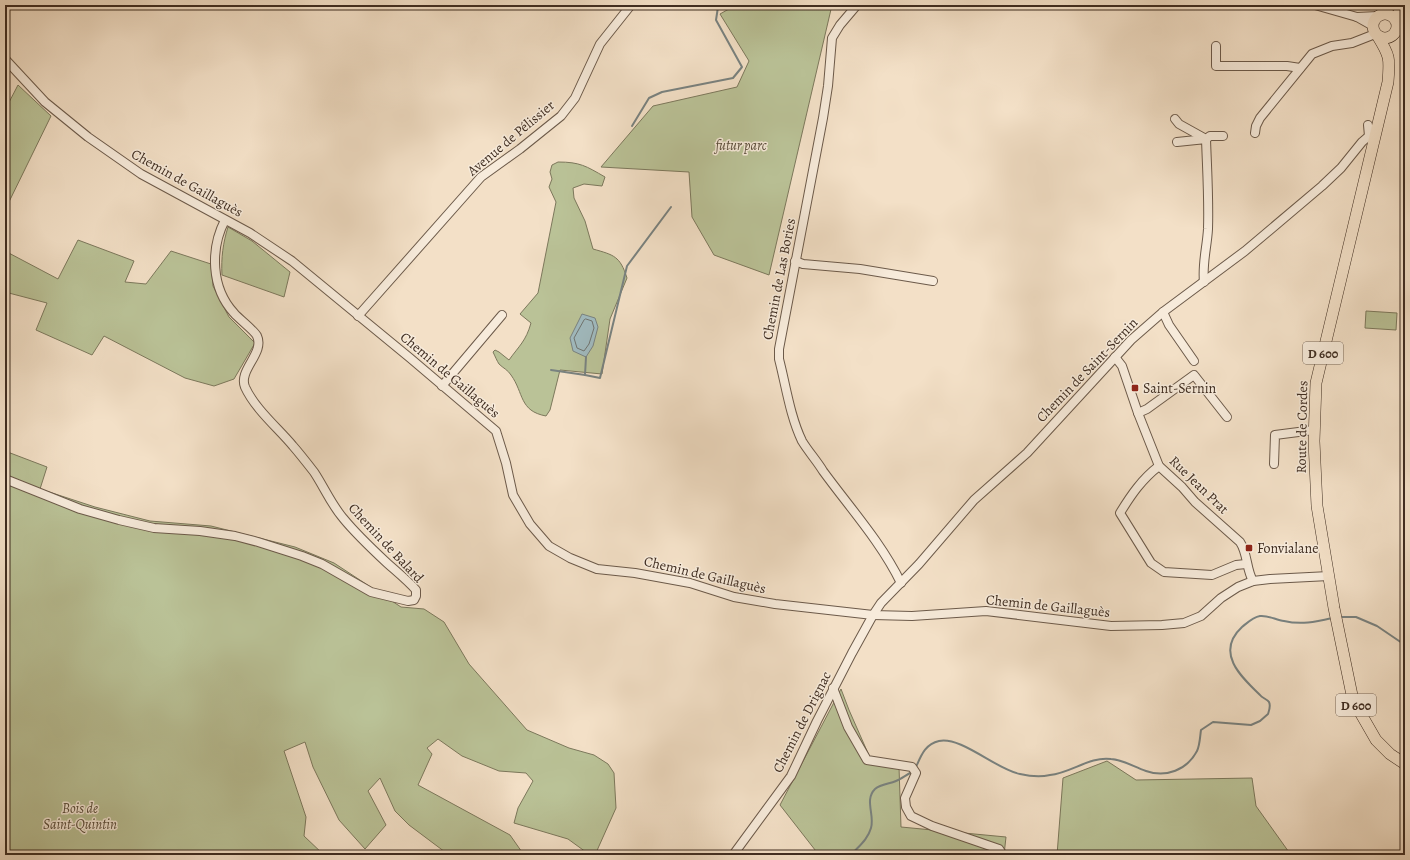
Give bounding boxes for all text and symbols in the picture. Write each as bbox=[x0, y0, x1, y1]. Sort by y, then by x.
street label: Avenue de Pélissier bbox=[463, 95, 559, 181]
park label: futur parc bbox=[714, 136, 767, 155]
street label: Chemin de Gaillaguès bbox=[128, 144, 246, 222]
street label: Chemin de Las Bories bbox=[758, 217, 800, 341]
street label: Chemin de Saint-Sernin bbox=[1032, 313, 1142, 426]
street label: Chemin de Gaillaguès bbox=[396, 328, 504, 422]
road number: D 600 bbox=[1303, 342, 1343, 364]
place label: Saint-Sernin bbox=[1143, 379, 1217, 398]
street label: Route de Cordes bbox=[1292, 380, 1312, 474]
marker: Saint-Sernin bbox=[1130, 383, 1140, 393]
street label: Rue Jean Prat bbox=[1165, 452, 1233, 518]
street label: Chemin de Balard bbox=[344, 499, 428, 587]
place label: Fonvialane bbox=[1257, 539, 1319, 558]
marker: Fonvialane bbox=[1244, 543, 1254, 553]
street label: Chemin de Gaillaguès bbox=[642, 552, 768, 598]
street label: Chemin de Gaillaguès bbox=[985, 590, 1111, 622]
street label: Chemin de Drignac bbox=[768, 668, 836, 776]
road number: D 600 bbox=[1336, 694, 1376, 716]
park label: Bois de Saint-Quintin bbox=[43, 799, 117, 834]

